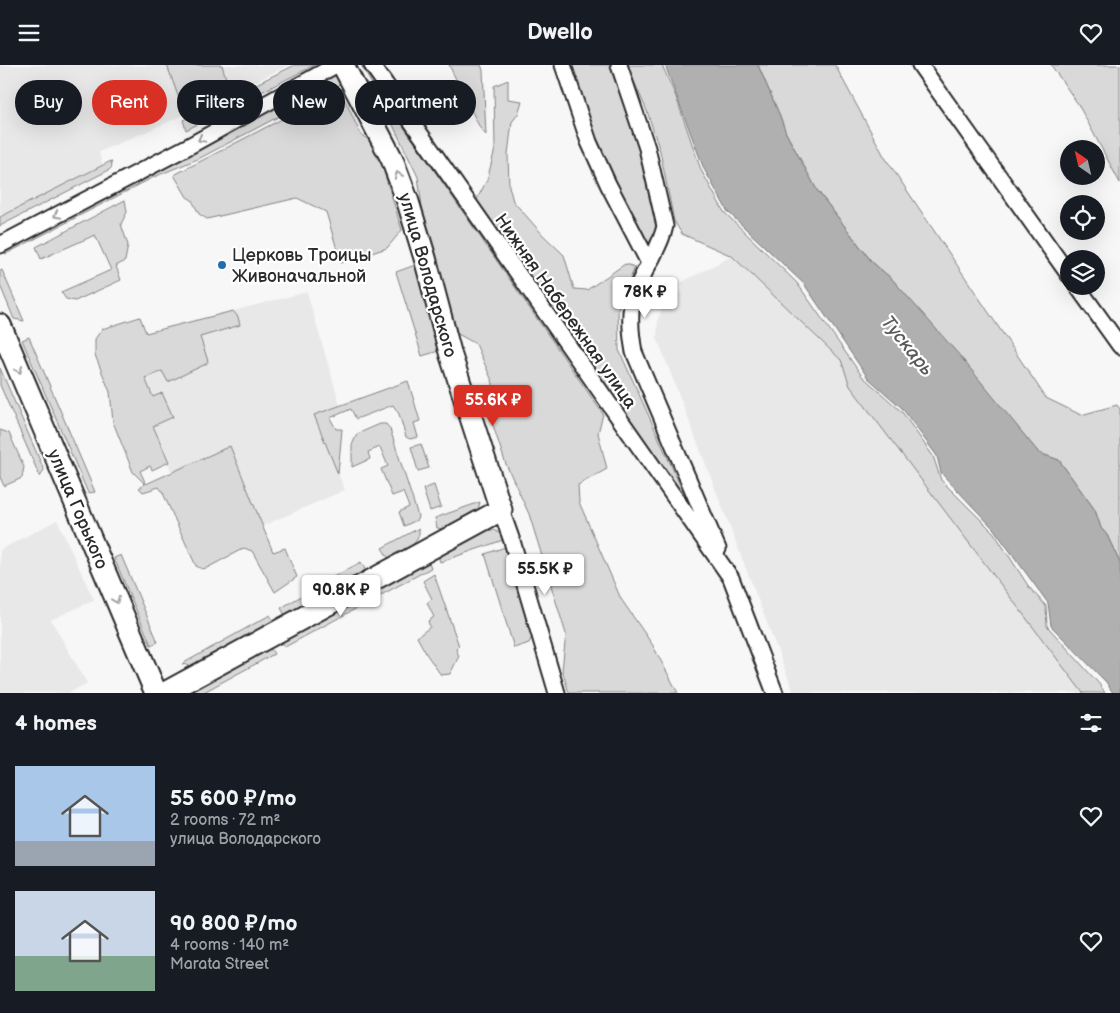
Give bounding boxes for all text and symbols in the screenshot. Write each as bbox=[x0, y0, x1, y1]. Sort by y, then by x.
icon: menu bbox=[15, 19, 43, 47]
text: Dwello bbox=[527, 19, 593, 46]
icon: heart bbox=[1077, 19, 1105, 47]
chip: Buy bbox=[15, 80, 82, 125]
chip: Rent bbox=[92, 80, 167, 125]
chip: Filters bbox=[177, 80, 263, 125]
chip: New bbox=[273, 80, 345, 125]
chip: Apartment bbox=[355, 80, 476, 125]
one-way arrow bbox=[197, 133, 206, 143]
north arrow bbox=[1060, 140, 1105, 185]
map controls bbox=[1060, 140, 1105, 295]
one-way arrow bbox=[394, 171, 404, 180]
street label: улица Володарского bbox=[394, 191, 461, 360]
button: locate bbox=[1060, 195, 1105, 240]
one-way arrow bbox=[53, 209, 62, 219]
street label: Нижняя Набережная улица bbox=[490, 210, 641, 413]
place label: Церковь Троицы Живоначальной bbox=[232, 245, 371, 287]
button: layers bbox=[1060, 250, 1105, 295]
marker: Церковь Троицы Живоначальной bbox=[216, 259, 228, 271]
pin: 78K ₽ bbox=[610, 277, 680, 319]
text: 78K ₽ bbox=[624, 283, 666, 302]
water label: Тускарь bbox=[876, 311, 938, 381]
one-way arrow bbox=[13, 365, 24, 374]
pin: 55.6K ₽ bbox=[447, 385, 539, 427]
text: 55.6K ₽ bbox=[465, 391, 521, 410]
street label: улица Горького bbox=[43, 446, 112, 572]
pin: 55.5K ₽ bbox=[499, 553, 591, 596]
text: 55.5K ₽ bbox=[517, 560, 573, 579]
pin: 90.8K ₽ bbox=[295, 575, 387, 617]
text: 90.8K ₽ bbox=[313, 581, 370, 600]
one-way arrow bbox=[110, 595, 120, 604]
icon: filters bbox=[1077, 709, 1105, 737]
text: 4 homes bbox=[15, 711, 97, 736]
icon: home bbox=[55, 786, 115, 846]
text: 55 600 ₽/mo bbox=[170, 786, 296, 811]
icon: heart bbox=[1077, 802, 1105, 830]
text: 2 rooms · 72 m² bbox=[170, 811, 280, 830]
text: улица Володарского bbox=[170, 830, 321, 849]
icon: home bbox=[55, 911, 115, 971]
text: 90 800 ₽/mo bbox=[170, 911, 297, 936]
icon: heart bbox=[1077, 927, 1105, 955]
text: 4 rooms · 140 m² bbox=[170, 936, 289, 955]
text: Marata Street bbox=[170, 955, 269, 974]

